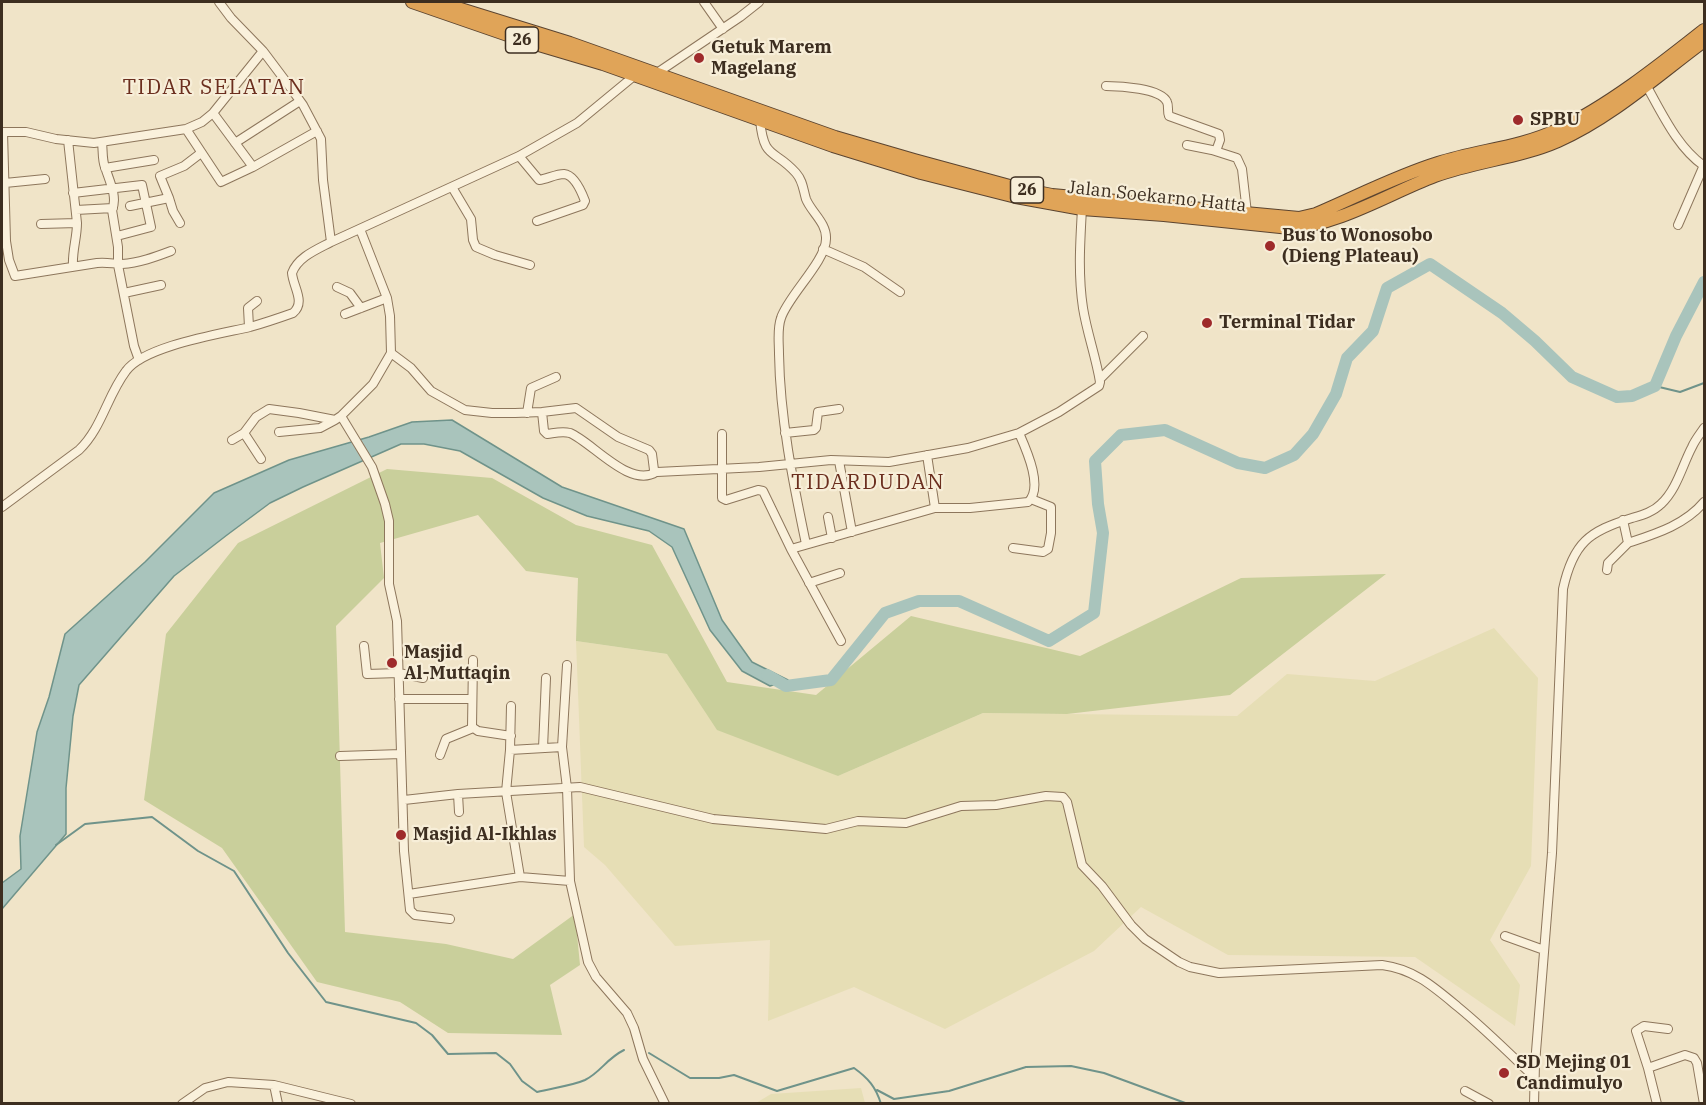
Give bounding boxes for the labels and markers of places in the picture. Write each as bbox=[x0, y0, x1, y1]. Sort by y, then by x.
place label: Getuk Marem Magelang bbox=[711, 37, 832, 80]
marker: Getuk Marem Magelang bbox=[692, 51, 706, 65]
place label: SPBU bbox=[1530, 109, 1580, 131]
marker: SPBU bbox=[1511, 113, 1525, 127]
place label: Bus to Wonosobo (Dieng Plateau) bbox=[1282, 225, 1433, 268]
marker: Bus to Wonosobo (Dieng Plateau) bbox=[1263, 239, 1277, 253]
place label: Terminal Tidar bbox=[1219, 312, 1355, 334]
marker: Terminal Tidar bbox=[1200, 316, 1214, 330]
place label: Masjid Al-Muttaqin bbox=[404, 642, 510, 684]
marker: Masjid Al-Muttaqin bbox=[385, 656, 399, 670]
place label: Masjid Al-Ikhlas bbox=[413, 824, 557, 846]
marker: Masjid Al-Ikhlas bbox=[394, 828, 408, 842]
place label: SD Mejing 01 Candimulyo bbox=[1516, 1052, 1631, 1094]
marker: SD Mejing 01 Candimulyo bbox=[1497, 1066, 1511, 1080]

